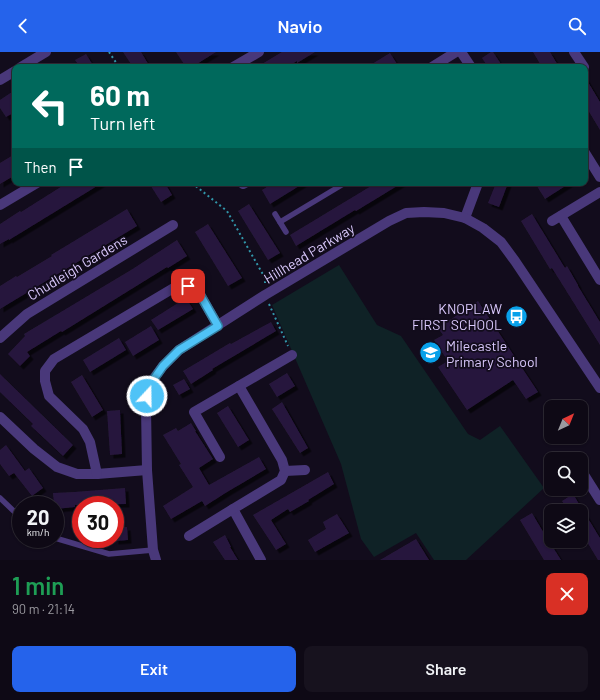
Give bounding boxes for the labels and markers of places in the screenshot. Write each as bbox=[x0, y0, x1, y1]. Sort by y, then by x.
pin bbox=[171, 269, 205, 303]
place label: KNOPLAW FIRST SCHOOL bbox=[412, 300, 502, 333]
bus stop icon: KNOPLAW FIRST SCHOOL bbox=[504, 303, 530, 329]
place label: Milecastle Primary School bbox=[446, 337, 538, 370]
school or university icon: Milecastle Primary School bbox=[418, 340, 444, 366]

